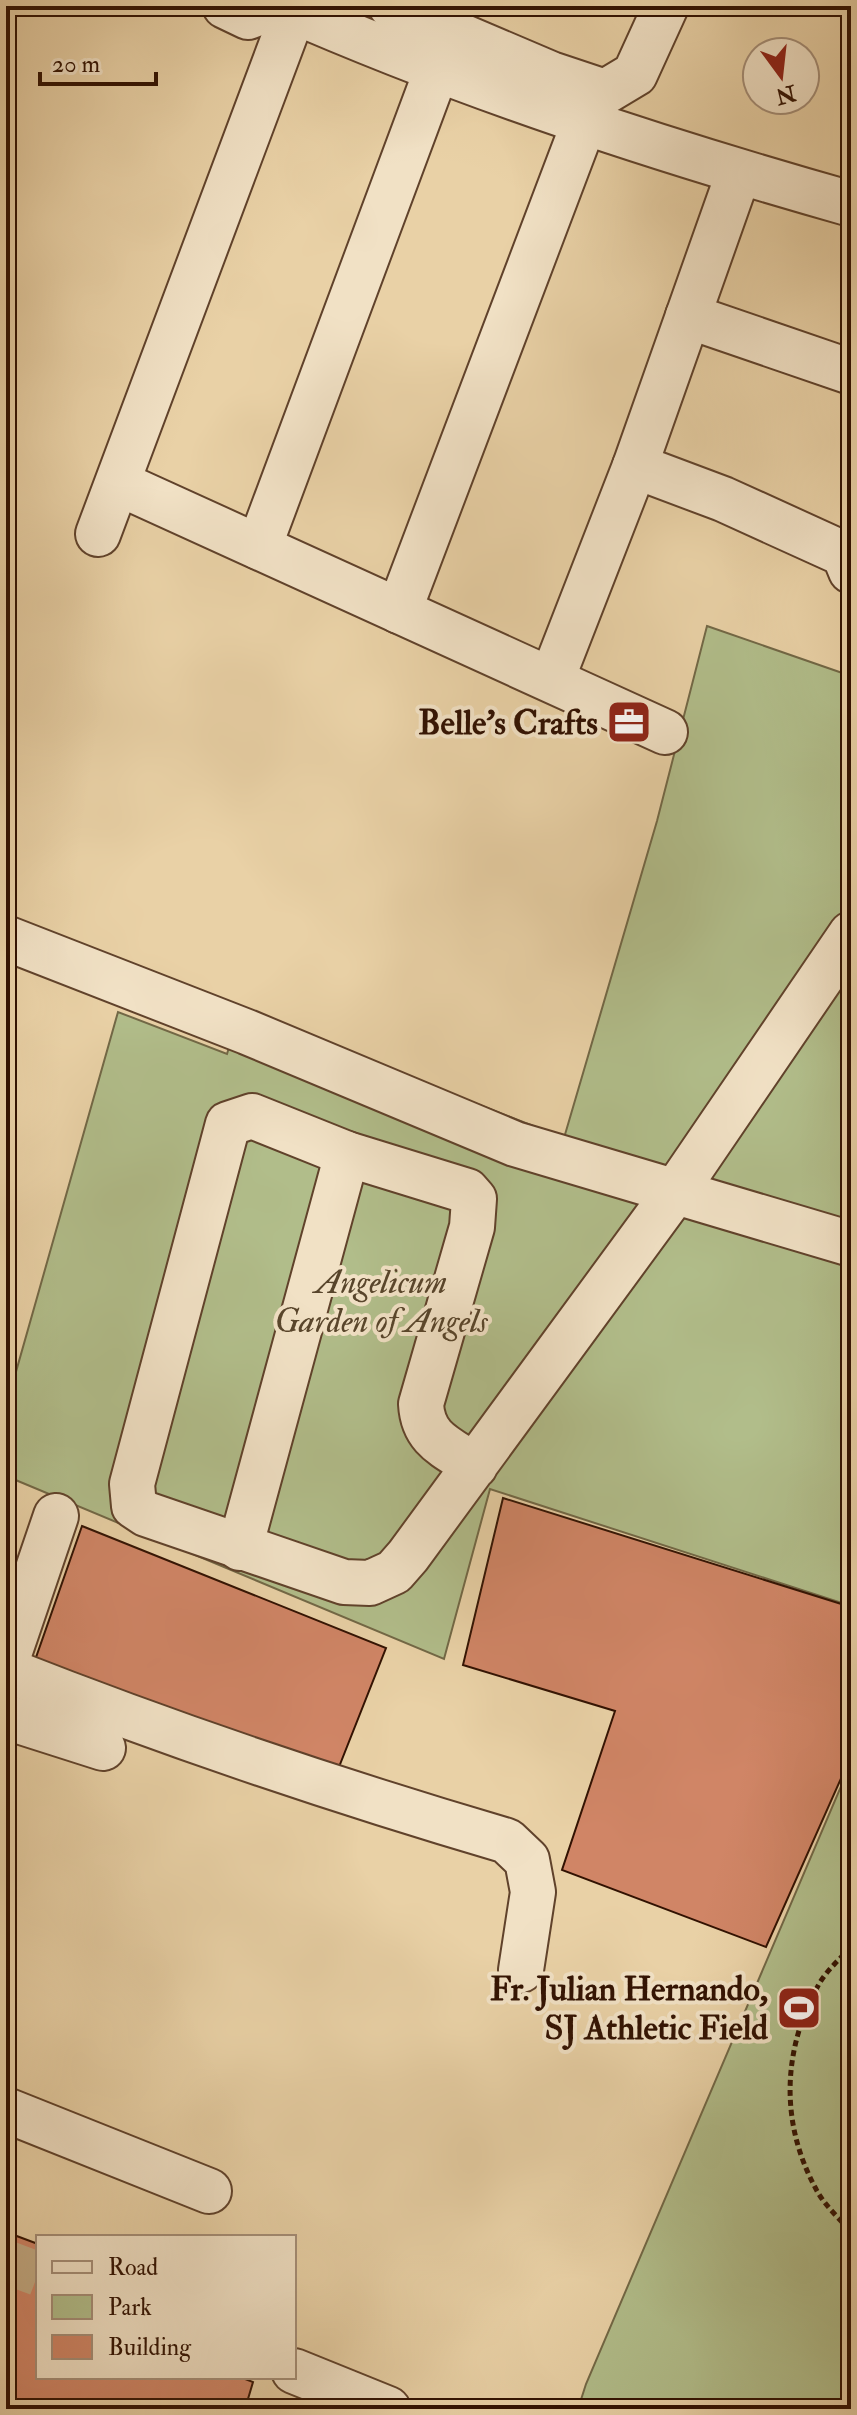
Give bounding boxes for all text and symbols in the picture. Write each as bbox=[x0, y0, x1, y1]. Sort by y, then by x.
scale bar bbox=[40, 36, 156, 86]
north arrow bbox=[741, 36, 821, 116]
text: 20 m bbox=[52, 49, 101, 80]
text: N bbox=[772, 78, 800, 111]
office icon: Belle's Crafts bbox=[605, 698, 653, 746]
place label: Belle's Crafts bbox=[418, 702, 598, 745]
park label: Angelicum Garden of Angels bbox=[274, 1261, 488, 1343]
place label: Fr. Julian Hernando, SJ Athletic Field bbox=[490, 1968, 768, 2050]
sports icon: Fr. Julian Hernando, SJ Athletic Field bbox=[775, 1984, 823, 2032]
legend bbox=[36, 2235, 296, 2379]
text: Road bbox=[108, 2252, 158, 2283]
text: Park bbox=[108, 2292, 152, 2323]
text: Building bbox=[108, 2332, 192, 2363]

